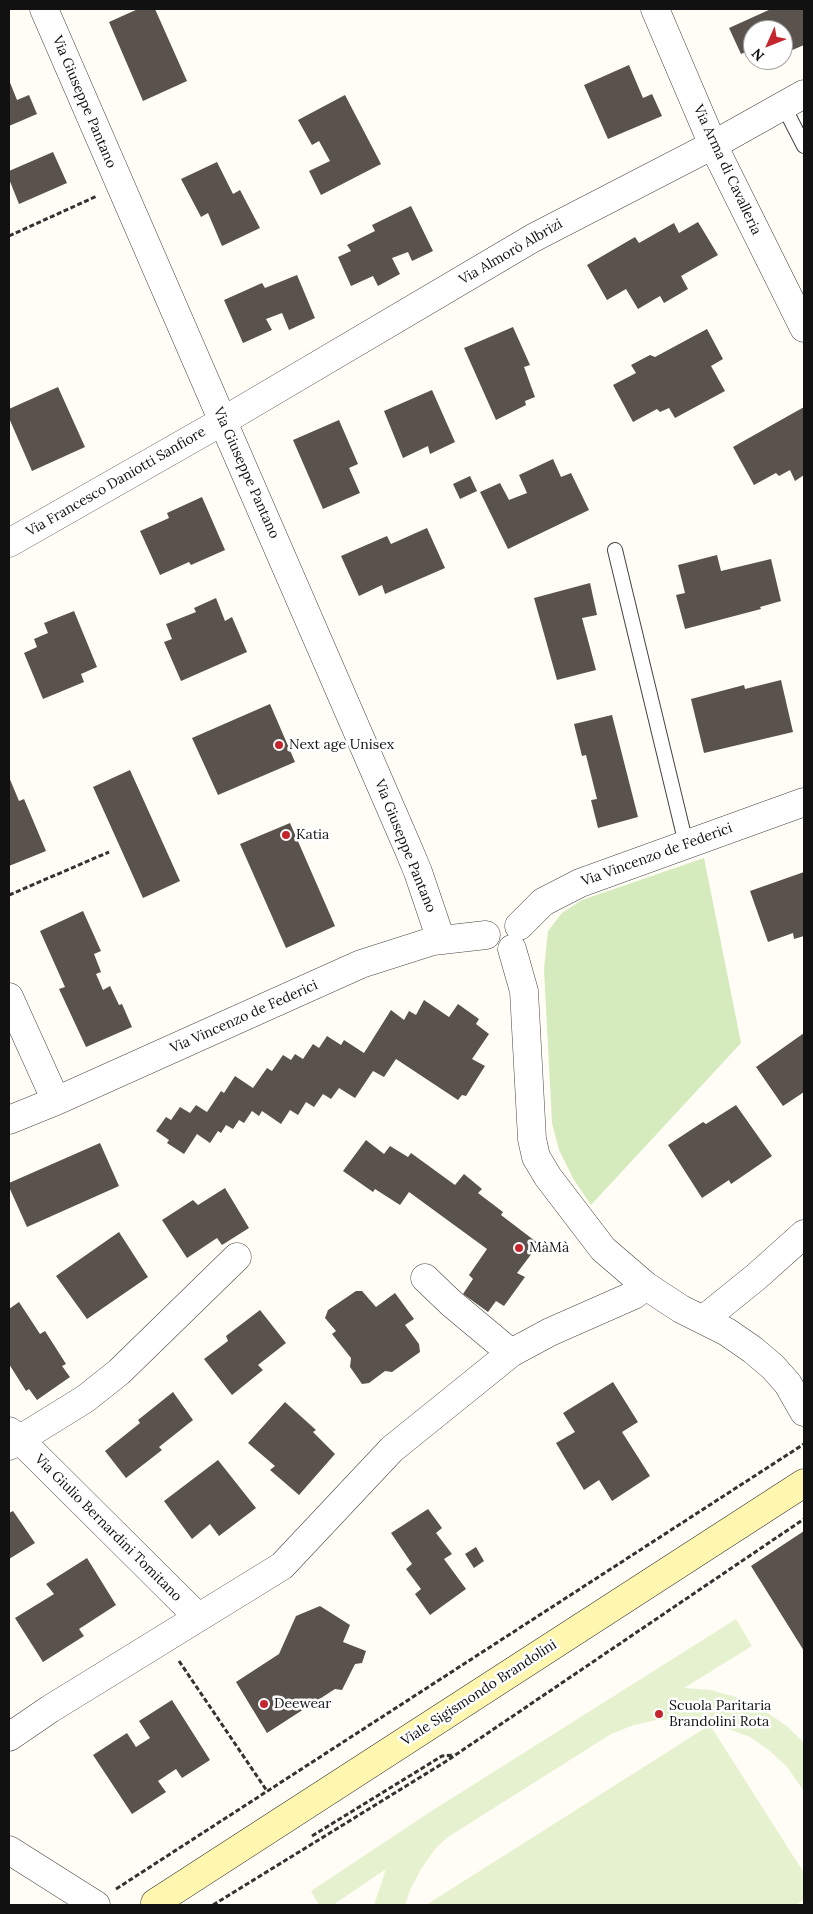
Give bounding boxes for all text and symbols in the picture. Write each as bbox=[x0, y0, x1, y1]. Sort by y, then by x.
north arrow bbox=[743, 20, 793, 70]
street label: Via Giuseppe Pantano bbox=[49, 33, 119, 171]
text: N bbox=[748, 45, 768, 65]
street label: Via Arma di Cavalleria bbox=[690, 102, 764, 238]
street label: Via Almorò Albrizi bbox=[456, 216, 566, 288]
street label: Via Giuseppe Pantano bbox=[209, 405, 283, 541]
street label: Via Francesco Daniotti Sanfiore bbox=[23, 424, 209, 540]
place label: Next age Unisex bbox=[289, 737, 394, 753]
marker: Next age Unisex bbox=[273, 739, 285, 751]
street label: Via Giuseppe Pantano bbox=[371, 777, 439, 915]
street label: Via Vincenzo de Federici bbox=[579, 820, 735, 890]
place label: Katia bbox=[296, 827, 329, 843]
marker: Katia bbox=[280, 829, 292, 841]
street label: Via Vincenzo de Federici bbox=[168, 977, 320, 1057]
place label: MàMà bbox=[529, 1240, 569, 1256]
marker: MàMà bbox=[513, 1242, 525, 1254]
street label: Via Giulio Bernardini Tomitano bbox=[31, 1451, 185, 1605]
street label: Viale Sigismondo Brandolini bbox=[398, 1636, 560, 1750]
place label: Deewear bbox=[274, 1696, 331, 1712]
marker: Deewear bbox=[258, 1698, 270, 1710]
place label: Scuola Paritaria Brandolini Rota bbox=[669, 1698, 771, 1730]
marker: Scuola Paritaria Brandolini Rota bbox=[653, 1708, 665, 1720]

